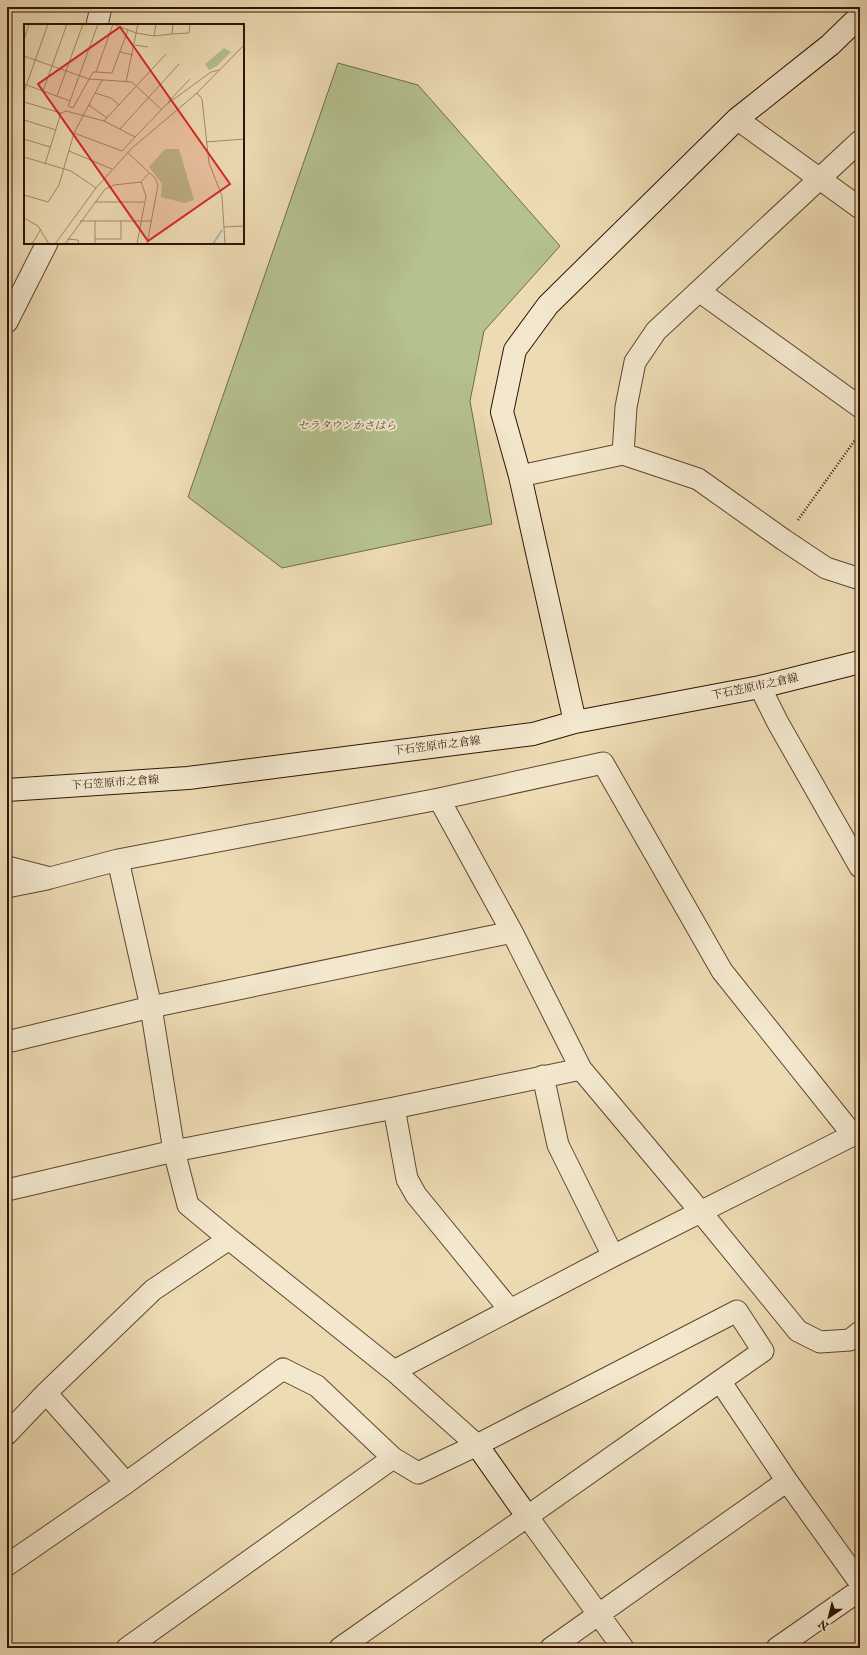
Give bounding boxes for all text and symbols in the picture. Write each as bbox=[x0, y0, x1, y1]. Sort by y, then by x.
inset map bbox=[24, 24, 244, 244]
park label: セラタウンかさはら bbox=[298, 419, 396, 433]
street label: 下石笠原市之倉線 bbox=[711, 671, 799, 703]
street label: 下石笠原市之倉線 bbox=[392, 734, 482, 758]
street label: 下石笠原市之倉線 bbox=[71, 773, 159, 793]
north arrow bbox=[809, 1597, 849, 1637]
text: N bbox=[816, 1616, 833, 1633]

